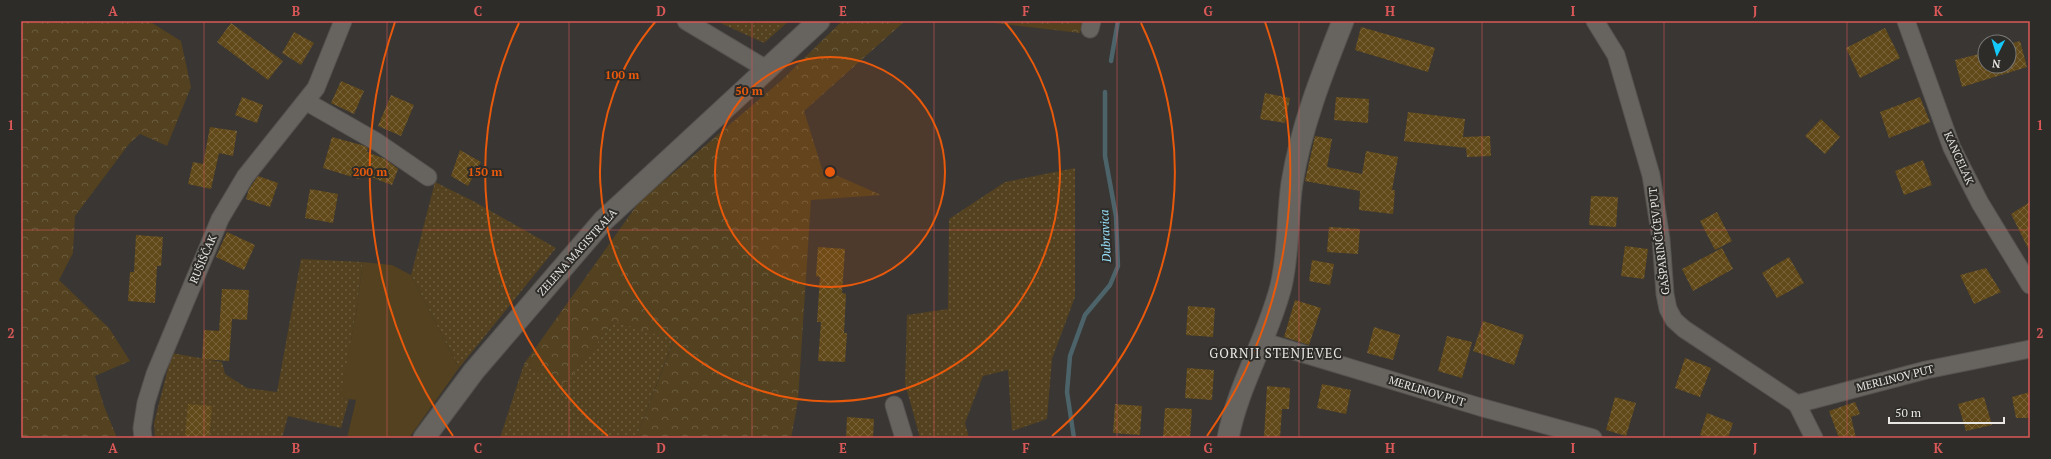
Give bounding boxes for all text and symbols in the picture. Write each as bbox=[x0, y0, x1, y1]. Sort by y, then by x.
text: A bbox=[108, 2, 118, 20]
text: B bbox=[292, 2, 300, 20]
text: C bbox=[474, 2, 482, 20]
text: D bbox=[656, 2, 666, 20]
text: E bbox=[839, 2, 847, 20]
text: F bbox=[1022, 2, 1030, 20]
text: G bbox=[1203, 2, 1213, 20]
text: H bbox=[1385, 2, 1395, 20]
text: I bbox=[1571, 2, 1576, 20]
text: J bbox=[1753, 2, 1758, 20]
text: K bbox=[1933, 2, 1943, 20]
north arrow bbox=[1977, 34, 2017, 74]
text: N bbox=[1991, 57, 2001, 71]
text: 100 m bbox=[605, 67, 639, 82]
text: 50 m bbox=[735, 83, 763, 98]
text: 1 bbox=[7, 116, 15, 134]
text: 1 bbox=[2036, 116, 2044, 134]
street label: KANCELAK bbox=[1941, 129, 1977, 187]
text: 200 m bbox=[353, 164, 387, 179]
text: 150 m bbox=[468, 164, 502, 179]
centre of rings bbox=[823, 165, 837, 179]
street label: GAŠPARINČIĆEV PUT bbox=[1645, 186, 1673, 296]
street label: ZELENA MAGISTRALA bbox=[534, 205, 620, 298]
water label: Dubravica bbox=[1096, 209, 1114, 264]
street label: RUŠIŠČAK bbox=[186, 232, 220, 285]
text: 2 bbox=[7, 324, 15, 342]
text: 2 bbox=[2036, 324, 2044, 342]
district label: GORNJI STENJEVEC bbox=[1209, 344, 1343, 362]
street label: MERLINOV PUT bbox=[1855, 362, 1935, 394]
street label: MERLINOV PUT bbox=[1387, 373, 1467, 409]
scale bar bbox=[1889, 399, 2004, 425]
text: 50 m bbox=[1895, 405, 1922, 420]
text: A bbox=[108, 439, 118, 457]
text: B bbox=[292, 439, 300, 457]
text: C bbox=[474, 439, 482, 457]
text: D bbox=[656, 439, 666, 457]
text: E bbox=[839, 439, 847, 457]
text: F bbox=[1022, 439, 1030, 457]
text: G bbox=[1203, 439, 1213, 457]
text: H bbox=[1385, 439, 1395, 457]
text: I bbox=[1571, 439, 1576, 457]
text: J bbox=[1753, 439, 1758, 457]
text: K bbox=[1933, 439, 1943, 457]

